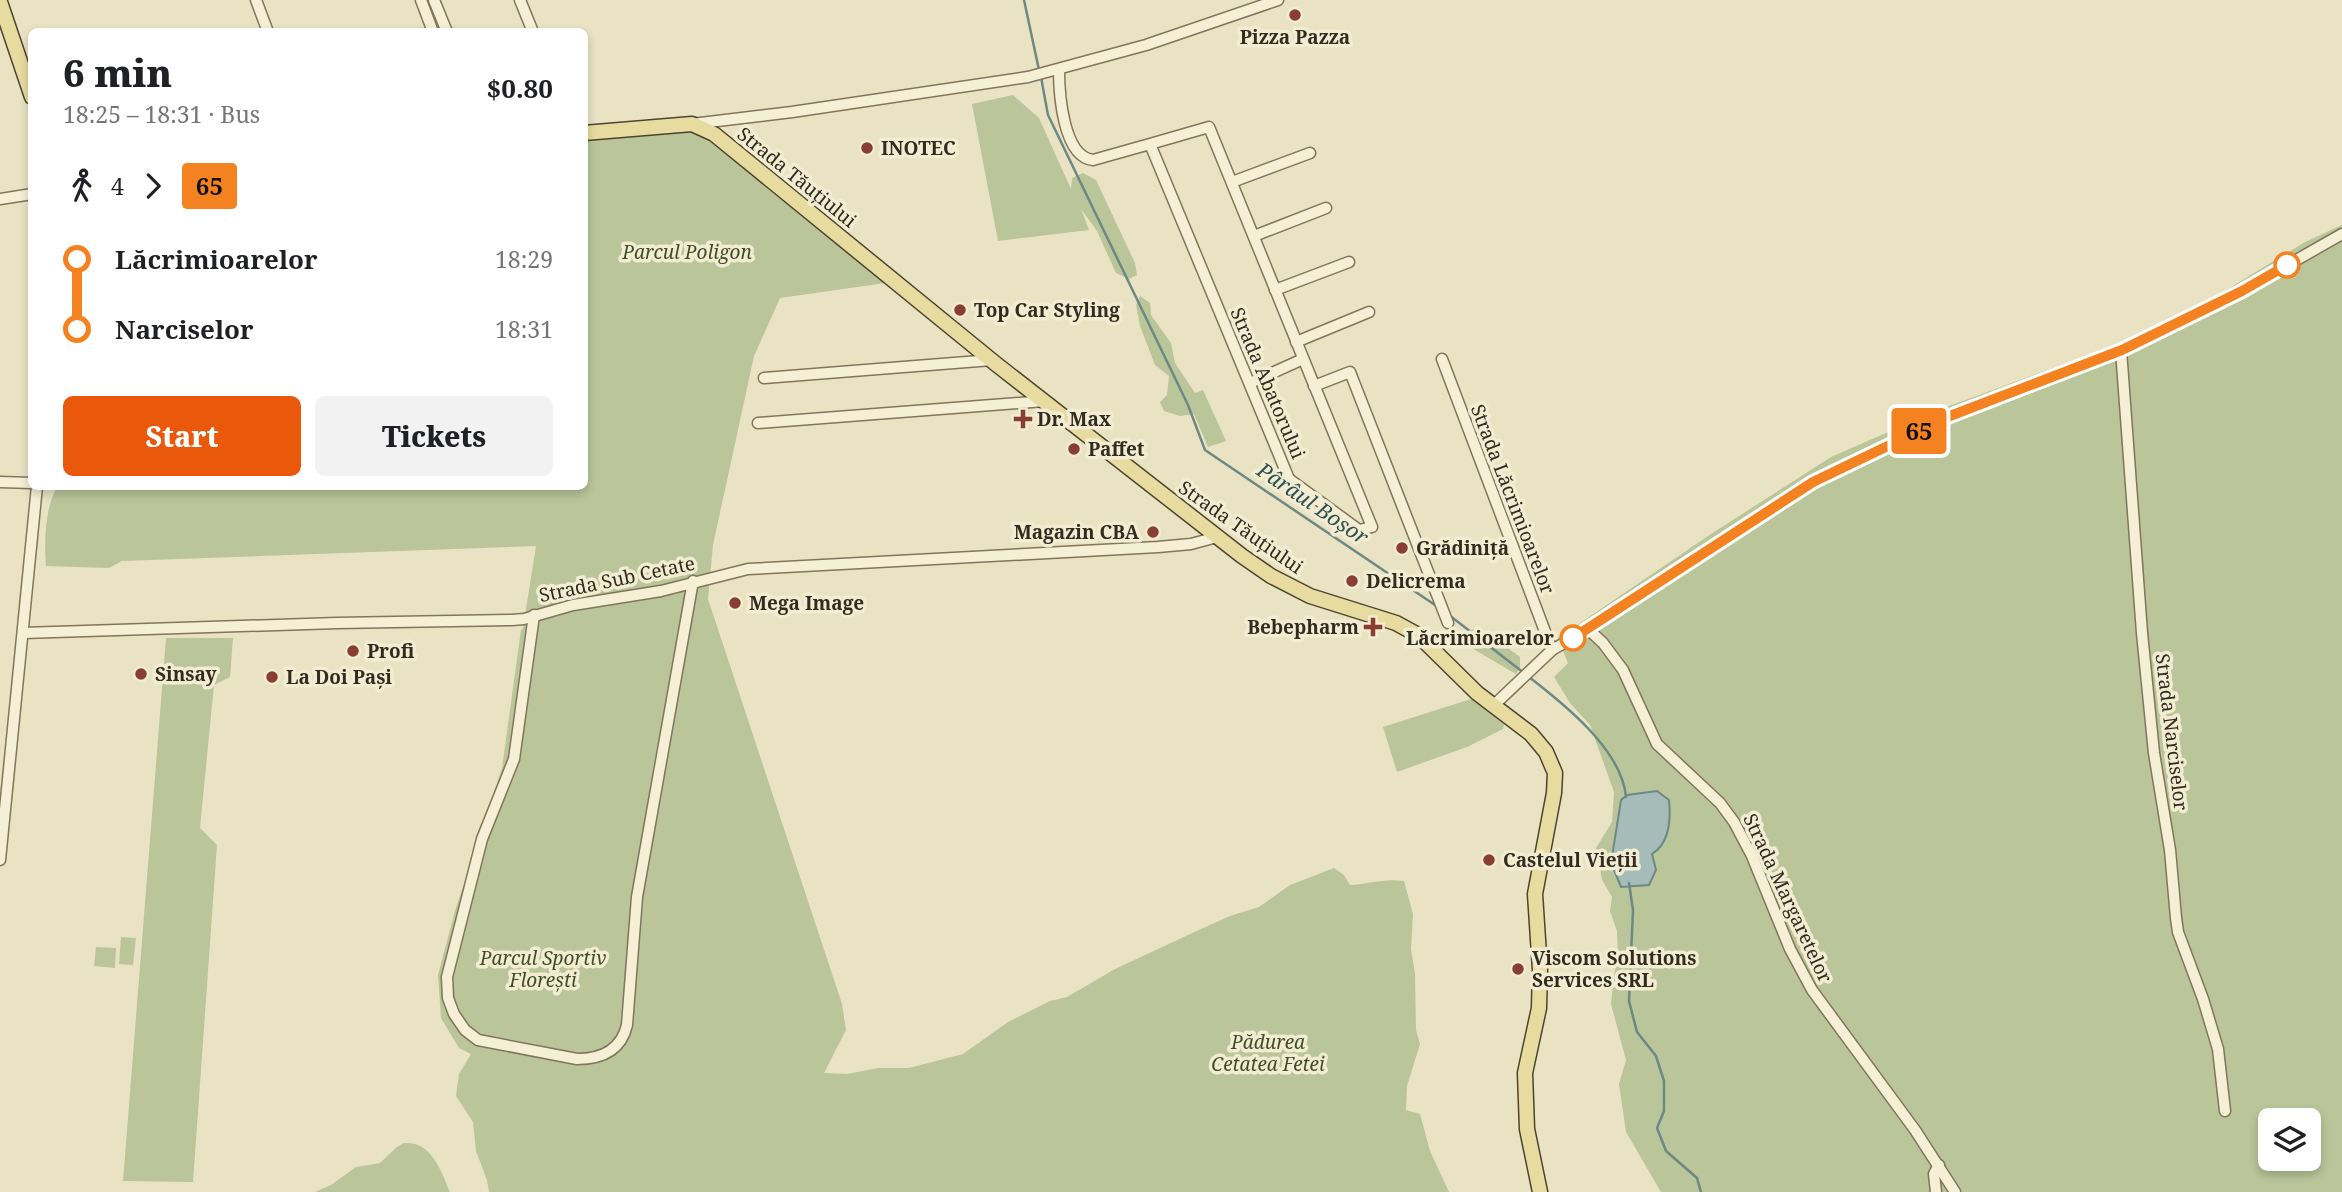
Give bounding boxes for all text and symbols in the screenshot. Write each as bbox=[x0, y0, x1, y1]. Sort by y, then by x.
marker: Pizza Pazza bbox=[1287, 7, 1303, 23]
place label: Pizza Pazza bbox=[1240, 24, 1350, 50]
text: 6 min bbox=[63, 46, 172, 98]
text: $0.80 bbox=[487, 70, 553, 106]
text: 18:25 – 18:31 · Bus bbox=[63, 98, 260, 130]
street label: Strada Tăuțiului bbox=[732, 121, 862, 233]
place label: INOTEC bbox=[881, 135, 956, 161]
marker: INOTEC bbox=[859, 140, 875, 156]
icon: walk bbox=[63, 167, 101, 205]
icon: forward bbox=[134, 167, 172, 205]
text: 65 bbox=[196, 169, 223, 202]
text: 4 bbox=[111, 170, 124, 202]
park label: Parcul Poligon bbox=[621, 239, 752, 265]
text: Lăcrimioarelor bbox=[115, 241, 318, 277]
text: 18:29 bbox=[495, 243, 553, 275]
unlabelled marker bbox=[2274, 252, 2300, 278]
place label: Top Car Styling bbox=[974, 297, 1120, 323]
marker: Top Car Styling bbox=[952, 302, 968, 318]
street label: Strada Abatorului bbox=[1224, 303, 1312, 463]
text: Narciselor bbox=[115, 311, 254, 347]
text: 18:31 bbox=[495, 313, 553, 345]
button: Start bbox=[63, 396, 301, 476]
button: Tickets bbox=[315, 396, 553, 476]
street label: Strada Lăcrimioarelor bbox=[1465, 400, 1561, 598]
place label: Dr. Max bbox=[1037, 406, 1112, 432]
line badge: 65 bbox=[1888, 408, 1951, 454]
marker: Dr. Max bbox=[1015, 411, 1031, 427]
text: 65 bbox=[1905, 414, 1933, 447]
place label: Paffet bbox=[1088, 436, 1145, 462]
marker: Paffet bbox=[1066, 441, 1082, 457]
water label: Pârâul Boșor bbox=[1251, 455, 1374, 551]
street label: Strada Tăuțiului bbox=[1174, 474, 1308, 580]
place label: Magazin CBA bbox=[1014, 519, 1140, 545]
marker: Magazin CBA bbox=[1145, 524, 1161, 540]
place label: Grădiniță bbox=[1416, 535, 1509, 561]
marker: Grădiniță bbox=[1394, 540, 1410, 556]
street label: Strada Sub Cetate bbox=[537, 550, 697, 608]
place label: Delicrema bbox=[1366, 568, 1466, 594]
marker: Delicrema bbox=[1344, 573, 1360, 589]
place label: Mega Image bbox=[749, 590, 864, 616]
marker: Mega Image bbox=[727, 595, 743, 611]
place label: Bebepharm bbox=[1247, 614, 1359, 640]
marker: Bebepharm bbox=[1365, 619, 1381, 635]
place label: Lăcrimioarelor bbox=[1406, 625, 1554, 651]
marker: Lăcrimioarelor bbox=[1560, 625, 1586, 651]
place label: Profi bbox=[367, 638, 415, 664]
marker: Profi bbox=[345, 643, 361, 659]
street label: Strada Narciselor bbox=[2149, 652, 2195, 812]
place label: Sinsay bbox=[155, 661, 217, 687]
place label: La Doi Pași bbox=[286, 664, 392, 690]
marker: Sinsay bbox=[133, 666, 149, 682]
marker: La Doi Pași bbox=[264, 669, 280, 685]
street label: Strada Margaretelor bbox=[1737, 809, 1839, 987]
place label: Castelul Vieții bbox=[1503, 847, 1638, 873]
marker: Castelul Vieții bbox=[1481, 852, 1497, 868]
park label: Parcul Sportiv Florești bbox=[479, 945, 606, 993]
place label: Viscom Solutions Services SRL bbox=[1532, 945, 1696, 993]
marker: Viscom Solutions Services SRL bbox=[1510, 961, 1526, 977]
park label: Pădurea Cetatea Fetei bbox=[1211, 1029, 1325, 1077]
map controls bbox=[2258, 1108, 2321, 1171]
button: layers bbox=[2258, 1108, 2321, 1171]

